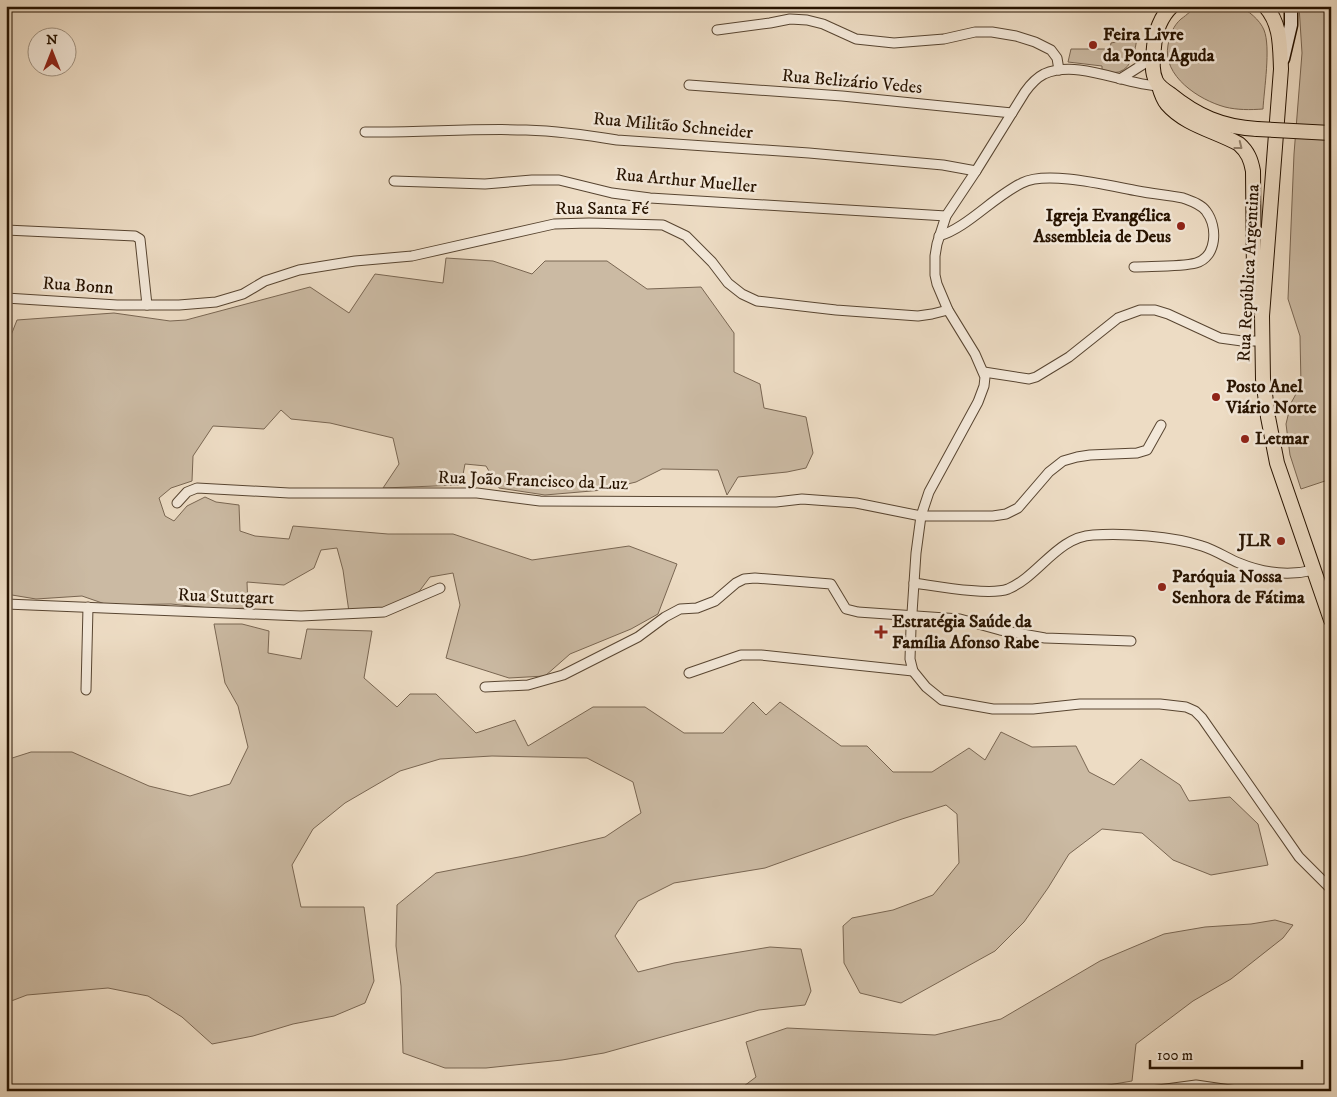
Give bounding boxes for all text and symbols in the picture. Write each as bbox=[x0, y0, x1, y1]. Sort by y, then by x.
place label: Feira Livre da Ponta Aguda bbox=[1103, 24, 1215, 67]
north arrow bbox=[28, 28, 78, 78]
text: N bbox=[46, 31, 58, 49]
marker: Feira Livre da Ponta Aguda bbox=[1087, 39, 1099, 51]
street label: Rua Belizário Vedes bbox=[781, 65, 923, 99]
street label: Rua Militão Schneider bbox=[592, 108, 754, 144]
one-way arrow bbox=[1234, 140, 1243, 149]
street label: Rua Arthur Mueller bbox=[614, 164, 758, 198]
street label: Rua República Argentina bbox=[1233, 183, 1265, 362]
street label: Rua Santa Fé bbox=[555, 198, 649, 220]
place label: Igreja Evangélica Assembleia de Deus bbox=[1032, 205, 1171, 248]
marker: Igreja Evangélica Assembleia de Deus bbox=[1175, 220, 1187, 232]
street label: Rua Bonn bbox=[42, 273, 115, 299]
place label: Posto Anel Viário Norte bbox=[1225, 376, 1317, 419]
marker: Posto Anel Viário Norte bbox=[1210, 391, 1222, 403]
place label: Letmar bbox=[1255, 428, 1309, 450]
marker: Letmar bbox=[1239, 433, 1251, 445]
street label: Rua João Francisco da Luz bbox=[437, 467, 629, 495]
place label: JLR bbox=[1237, 530, 1272, 552]
marker: JLR bbox=[1275, 535, 1287, 547]
place label: Paróquia Nossa Senhora de Fátima bbox=[1172, 566, 1305, 609]
marker: Paróquia Nossa Senhora de Fátima bbox=[1156, 581, 1168, 593]
street label: Rua Stuttgart bbox=[177, 584, 275, 610]
place label: Estratégia Saúde da Família Afonso Rabe bbox=[892, 611, 1040, 654]
marker: Estratégia Saúde da Família Afonso Rabe bbox=[874, 625, 888, 639]
scale bar bbox=[1150, 1037, 1302, 1069]
text: 100 m bbox=[1157, 1046, 1193, 1065]

